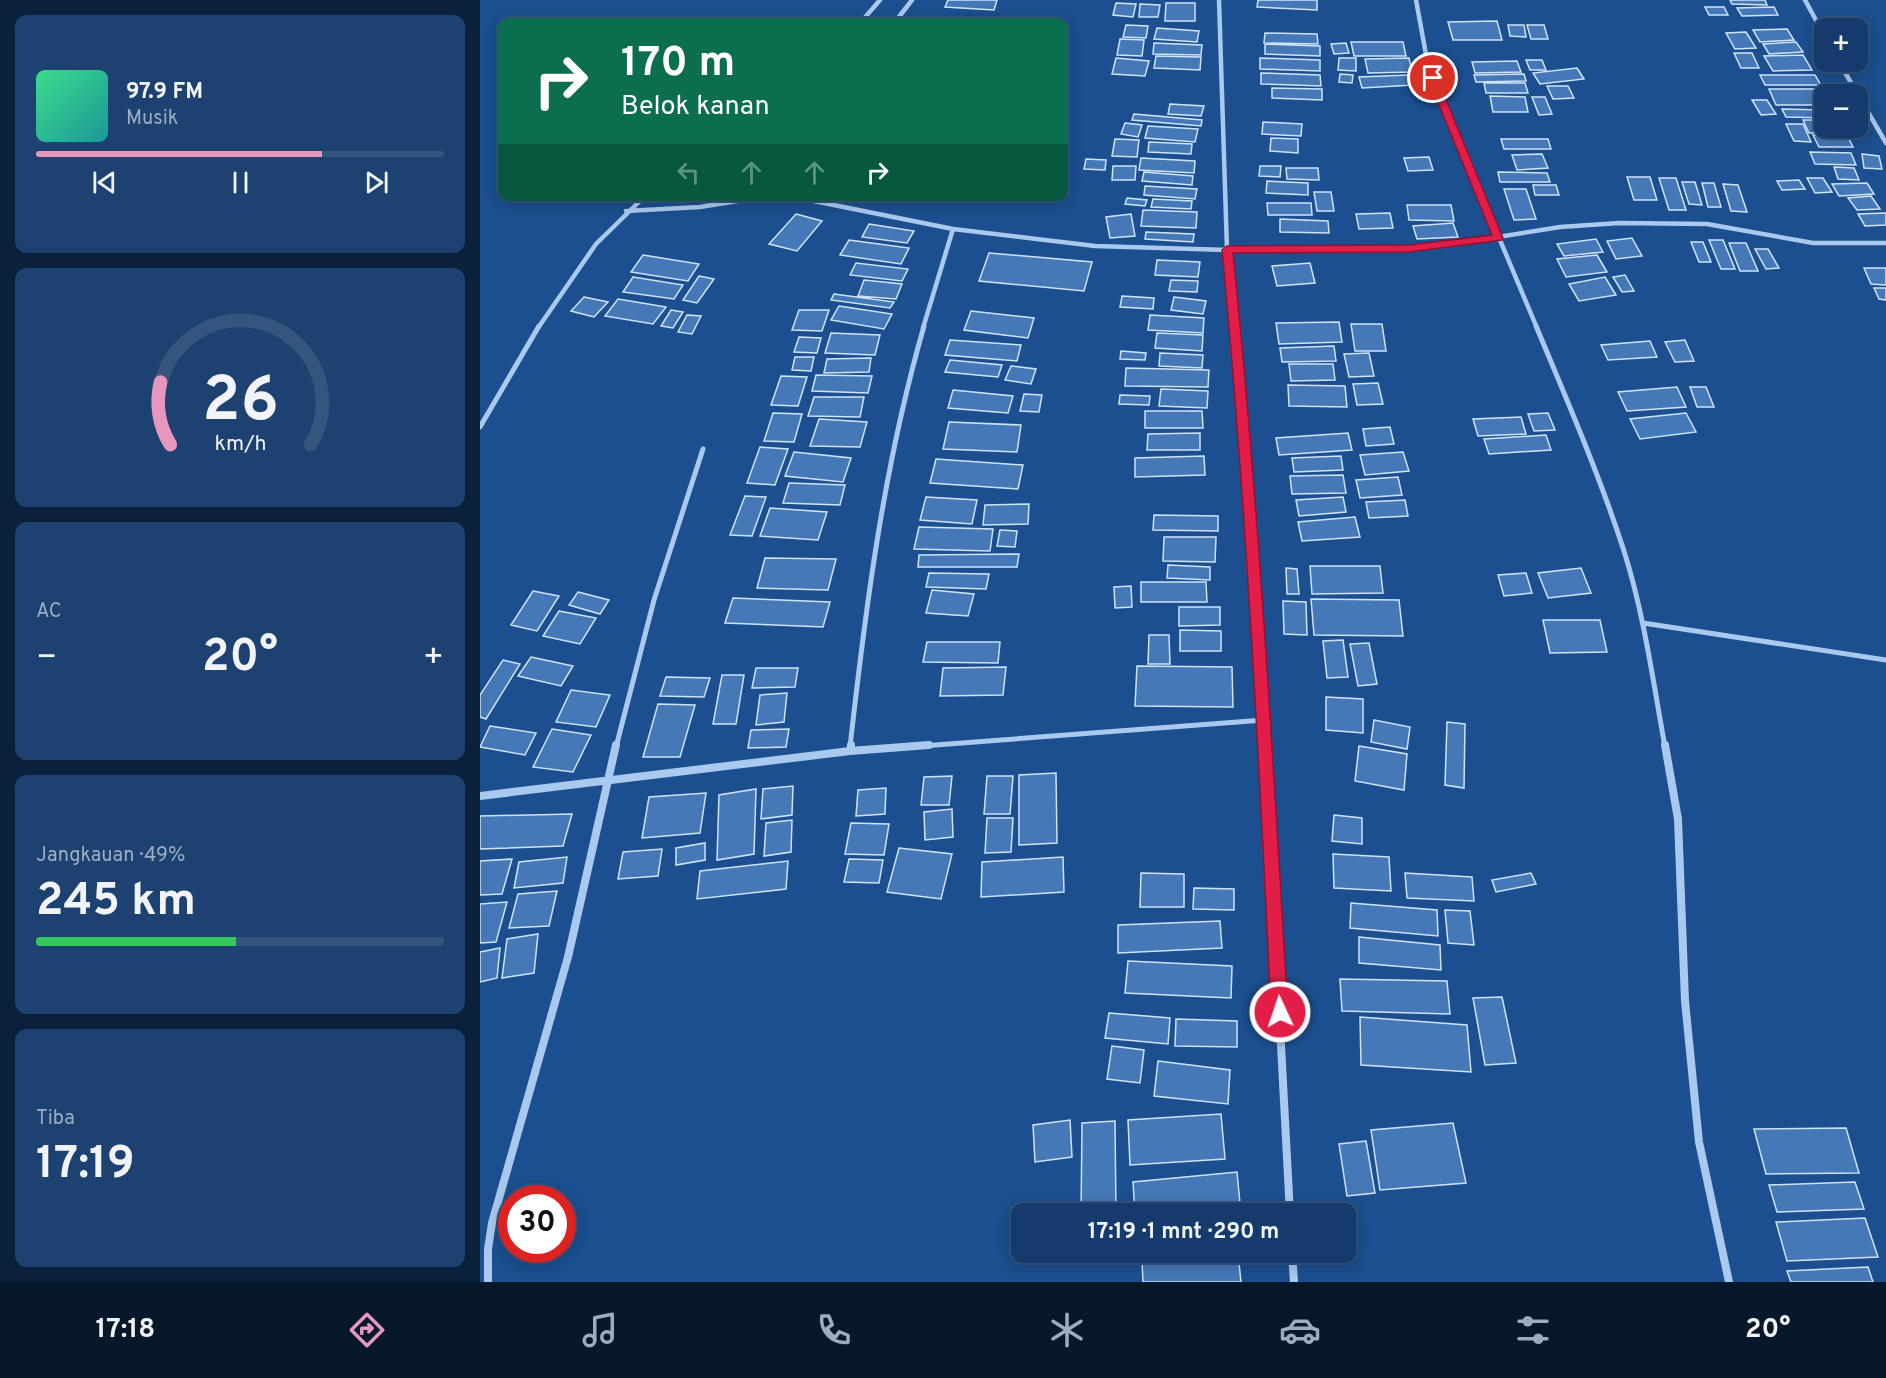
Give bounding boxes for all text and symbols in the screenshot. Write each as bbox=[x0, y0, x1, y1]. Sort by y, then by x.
map controls bbox=[1814, 18, 1868, 138]
button: + bbox=[1814, 18, 1868, 72]
text: 170 m bbox=[621, 38, 735, 91]
icon: right bbox=[522, 42, 600, 120]
pin bbox=[1407, 52, 1458, 103]
icon: arrive bbox=[1416, 61, 1449, 94]
text: 97.9 FM bbox=[126, 79, 203, 106]
button: − bbox=[1814, 84, 1868, 138]
text: Belok kanan bbox=[621, 90, 770, 124]
text: Musik bbox=[126, 106, 178, 132]
icon: left bbox=[672, 156, 705, 189]
icon: ahead bbox=[735, 156, 768, 189]
icon: ahead bbox=[798, 156, 831, 189]
icon: right bbox=[861, 156, 894, 189]
icon: previous bbox=[88, 166, 121, 199]
icon: pause bbox=[224, 166, 257, 199]
icon: next bbox=[360, 166, 393, 199]
text: 26 bbox=[202, 364, 278, 443]
text: km/h bbox=[214, 431, 266, 458]
text: AC bbox=[36, 599, 62, 625]
text: 20° bbox=[202, 630, 278, 687]
text: − bbox=[36, 638, 57, 680]
text: + bbox=[423, 638, 444, 680]
text: Jangkauan · 49% bbox=[36, 843, 185, 869]
text: 245 km bbox=[36, 874, 196, 931]
position arrow bbox=[1248, 980, 1312, 1044]
text: Tiba bbox=[36, 1106, 75, 1132]
text: 17:19 bbox=[36, 1137, 135, 1194]
speed limit sign: 30 bbox=[498, 1185, 576, 1263]
text: 17:19 · 1 mnt · 290 m bbox=[1088, 1219, 1279, 1246]
icon: directions bbox=[346, 1309, 388, 1351]
icon: music bbox=[579, 1309, 621, 1351]
icon: phone bbox=[813, 1309, 855, 1351]
icon: climate bbox=[1046, 1309, 1088, 1351]
icon: car bbox=[1279, 1309, 1321, 1351]
icon: filters bbox=[1512, 1309, 1554, 1351]
text: 17:18 bbox=[96, 1313, 155, 1347]
text: 20° bbox=[1745, 1313, 1790, 1347]

